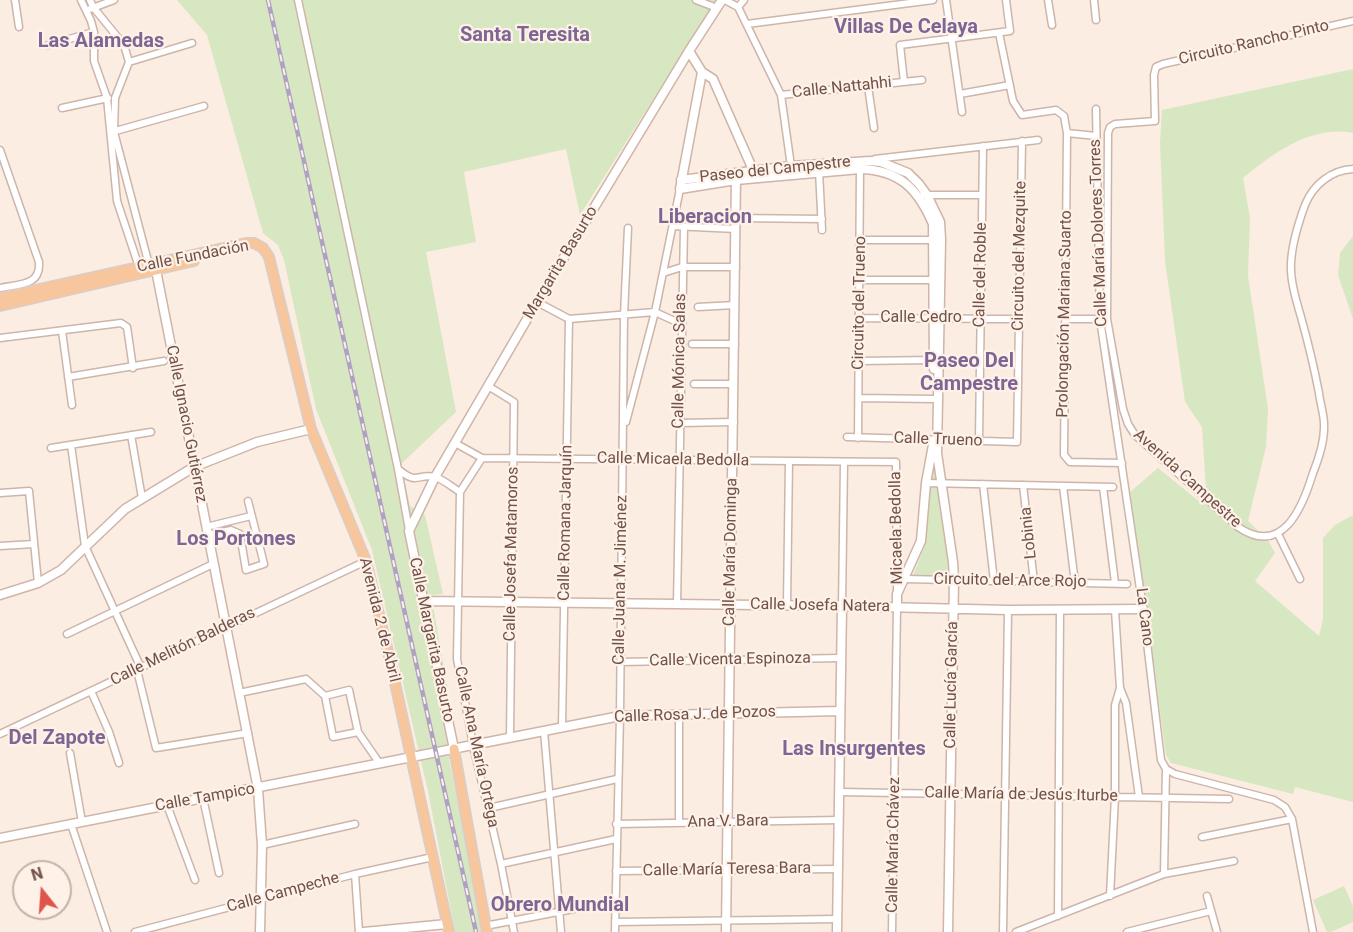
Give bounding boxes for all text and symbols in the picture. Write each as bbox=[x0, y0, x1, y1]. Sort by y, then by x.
district label: Villas De Celaya bbox=[834, 16, 978, 40]
street label: Circuito Rancho Pinto bbox=[1177, 16, 1331, 70]
district label: Santa Teresita bbox=[460, 24, 590, 48]
district label: Las Alamedas bbox=[38, 30, 164, 54]
street label: Calle Nattahhi bbox=[791, 73, 893, 103]
street label: Calle María Dolores Torres bbox=[1086, 139, 1112, 327]
street label: Paseo del Campestre bbox=[699, 153, 851, 187]
street label: Circuito del Mezquite bbox=[1009, 181, 1031, 331]
street label: Margarita Basurto bbox=[520, 203, 602, 323]
district label: Liberacion bbox=[658, 206, 752, 230]
street label: Prolongación Mariana Suarto bbox=[1054, 210, 1076, 418]
street label: Calle del Roble bbox=[970, 222, 992, 328]
street label: Circuito del Trueno bbox=[849, 236, 871, 370]
street label: Calle Fundación bbox=[135, 237, 251, 277]
street label: Calle Mónica Salas bbox=[669, 293, 691, 429]
street label: Calle Cedro bbox=[880, 308, 962, 328]
street label: Calle Ignacio Gutiérrez bbox=[161, 344, 211, 504]
district label: Paseo Del Campestre bbox=[920, 350, 1018, 397]
street label: Avenida Campestre bbox=[1129, 426, 1245, 532]
street label: Calle Trueno bbox=[893, 429, 983, 451]
street label: Calle Romana Jarquín bbox=[555, 445, 577, 601]
street label: Calle Micaela Bedolla bbox=[597, 449, 749, 471]
street label: Calle Josefa Matamoros bbox=[501, 466, 523, 642]
street label: Micaela Bedolla bbox=[886, 471, 908, 585]
street label: Calle María Dominga bbox=[720, 478, 742, 626]
street label: Calle Juana M. Jiménez bbox=[610, 495, 632, 665]
street label: Lobinia bbox=[1017, 506, 1041, 560]
district label: Los Portones bbox=[176, 528, 296, 552]
street label: Avenida 2 de Abril bbox=[354, 556, 404, 684]
street label: Calle Margarita Basurto bbox=[404, 556, 458, 724]
street label: Circuito del Arce Rojo bbox=[934, 570, 1086, 592]
street label: La Cano bbox=[1131, 587, 1157, 647]
street label: Calle Josefa Natera bbox=[750, 595, 890, 617]
street label: Calle Melitón Balderas bbox=[107, 604, 259, 690]
street label: Calle Lucía García bbox=[941, 621, 963, 749]
street label: Calle Vicenta Espinoza bbox=[649, 649, 811, 671]
street label: Calle Ana María Ortega bbox=[450, 665, 502, 829]
street label: Calle Rosa J. de Pozos bbox=[614, 703, 776, 727]
district label: Del Zapote bbox=[8, 727, 106, 751]
district label: Las Insurgentes bbox=[782, 738, 926, 762]
street label: Calle María Chávez bbox=[883, 777, 905, 913]
street label: Calle Tampico bbox=[154, 780, 256, 816]
street label: Calle María de Jesús Iturbe bbox=[924, 784, 1118, 806]
street label: Ana V. Bara bbox=[687, 812, 769, 832]
street label: Calle María Teresa Bara bbox=[643, 859, 811, 881]
north arrow bbox=[12, 860, 72, 920]
text: N bbox=[29, 863, 45, 885]
street label: Calle Campeche bbox=[225, 869, 341, 917]
district label: Obrero Mundial bbox=[491, 894, 629, 918]

